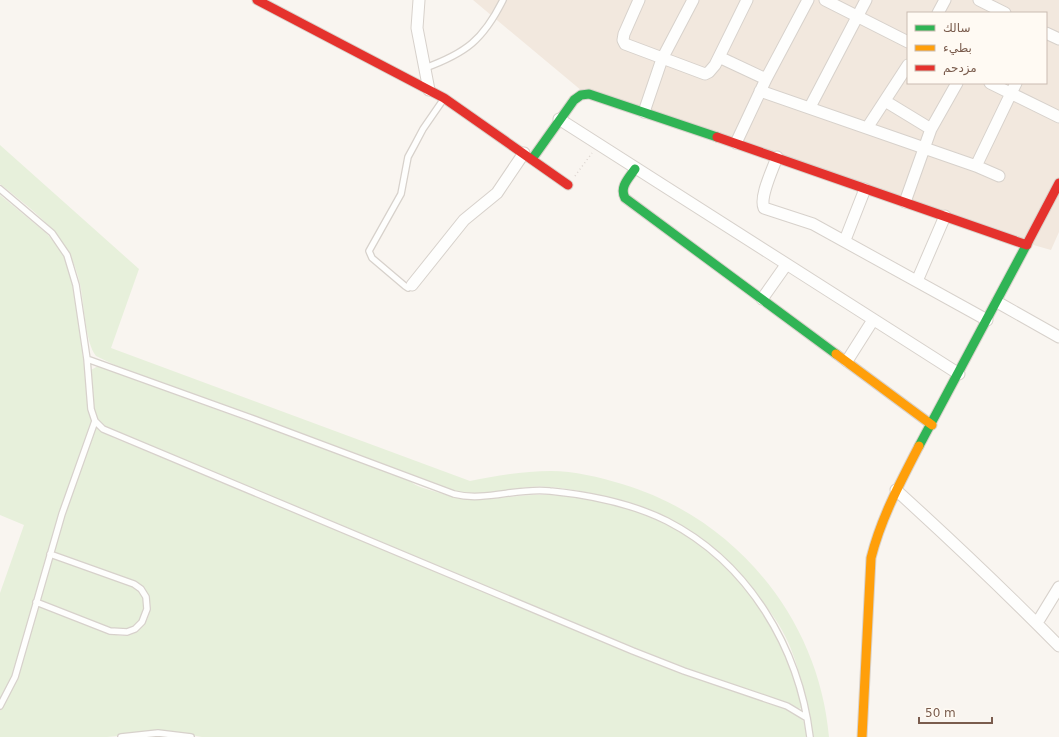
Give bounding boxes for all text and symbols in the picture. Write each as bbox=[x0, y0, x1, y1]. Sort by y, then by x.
legend bbox=[907, 12, 1047, 84]
text: سالك bbox=[943, 21, 970, 35]
text: بطيء bbox=[943, 41, 972, 55]
text: مزدحم bbox=[943, 61, 977, 76]
scale bar bbox=[919, 699, 992, 725]
text: 50 m bbox=[925, 706, 956, 720]

